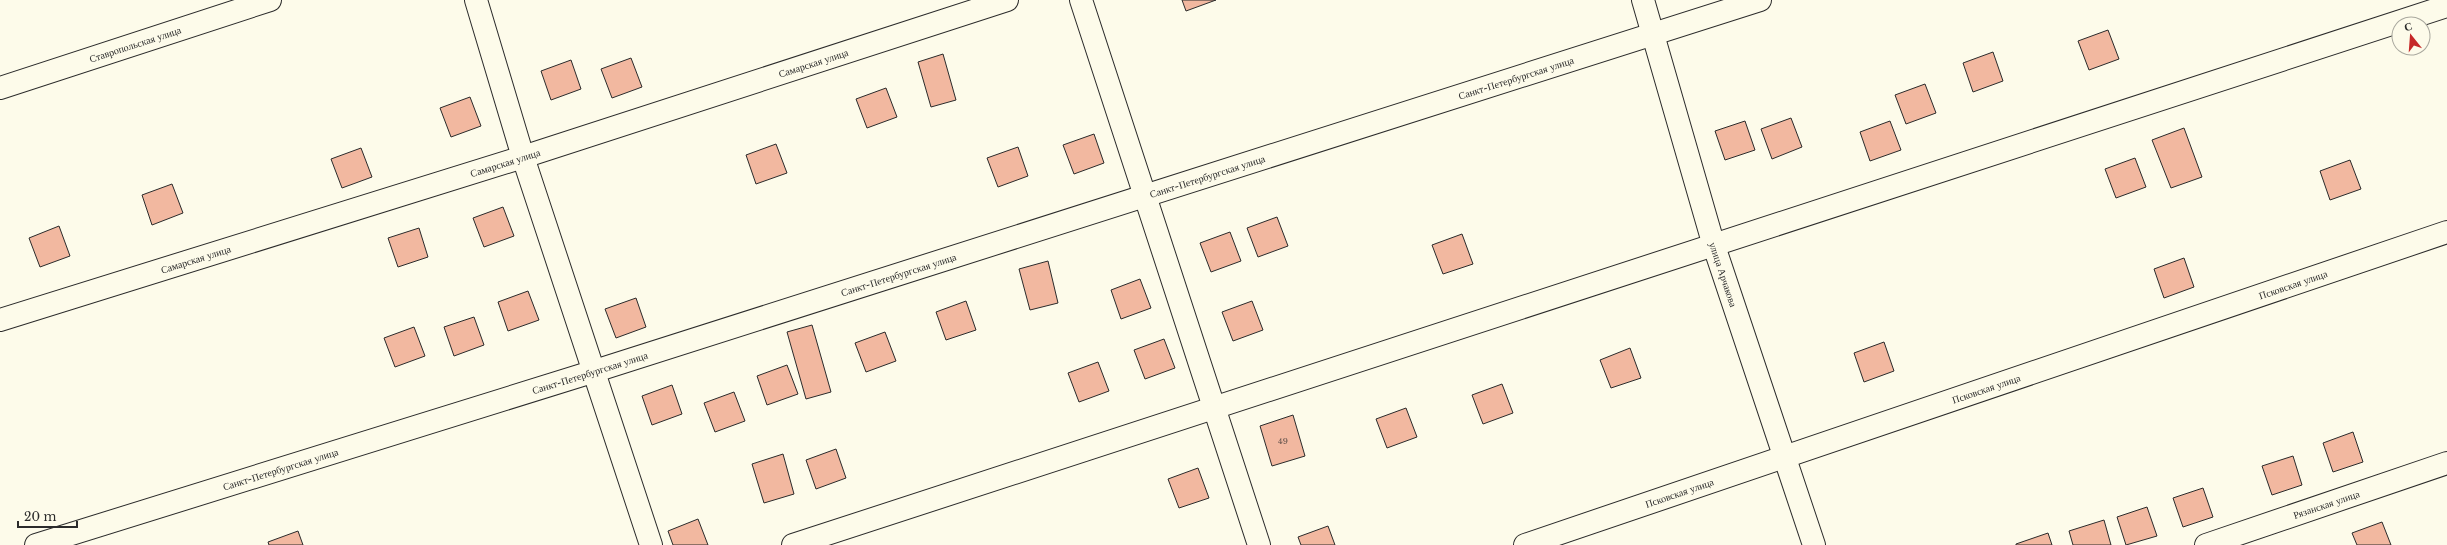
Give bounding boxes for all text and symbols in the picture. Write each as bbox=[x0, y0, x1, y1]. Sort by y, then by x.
north arrow bbox=[2391, 16, 2431, 56]
text: С bbox=[2402, 19, 2414, 34]
street label: Ставропольская улица bbox=[88, 23, 183, 66]
street label: Самарская улица bbox=[777, 46, 851, 81]
street label: Санкт-Петербургская улица bbox=[1457, 54, 1576, 103]
street label: Самарская улица bbox=[469, 146, 542, 180]
street label: Санкт-Петербургская улица bbox=[1148, 152, 1267, 201]
street label: улица Арчакова bbox=[1706, 241, 1740, 309]
street label: Самарская улица bbox=[159, 242, 233, 276]
street label: Санкт-Петербургская улица bbox=[839, 250, 959, 299]
street label: Псковская улица bbox=[2257, 267, 2330, 302]
street label: Санкт-Петербургская улица bbox=[531, 349, 650, 397]
street label: Псковская улица bbox=[1950, 371, 2023, 407]
house number: 49 bbox=[1278, 436, 1288, 446]
street label: Санкт-Петербургская улица bbox=[221, 445, 341, 493]
street label: Псковская улица bbox=[1644, 475, 1716, 511]
street label: Рязанская улица bbox=[2291, 487, 2362, 522]
scale bar bbox=[18, 503, 77, 529]
text: 20 m bbox=[24, 509, 56, 524]

